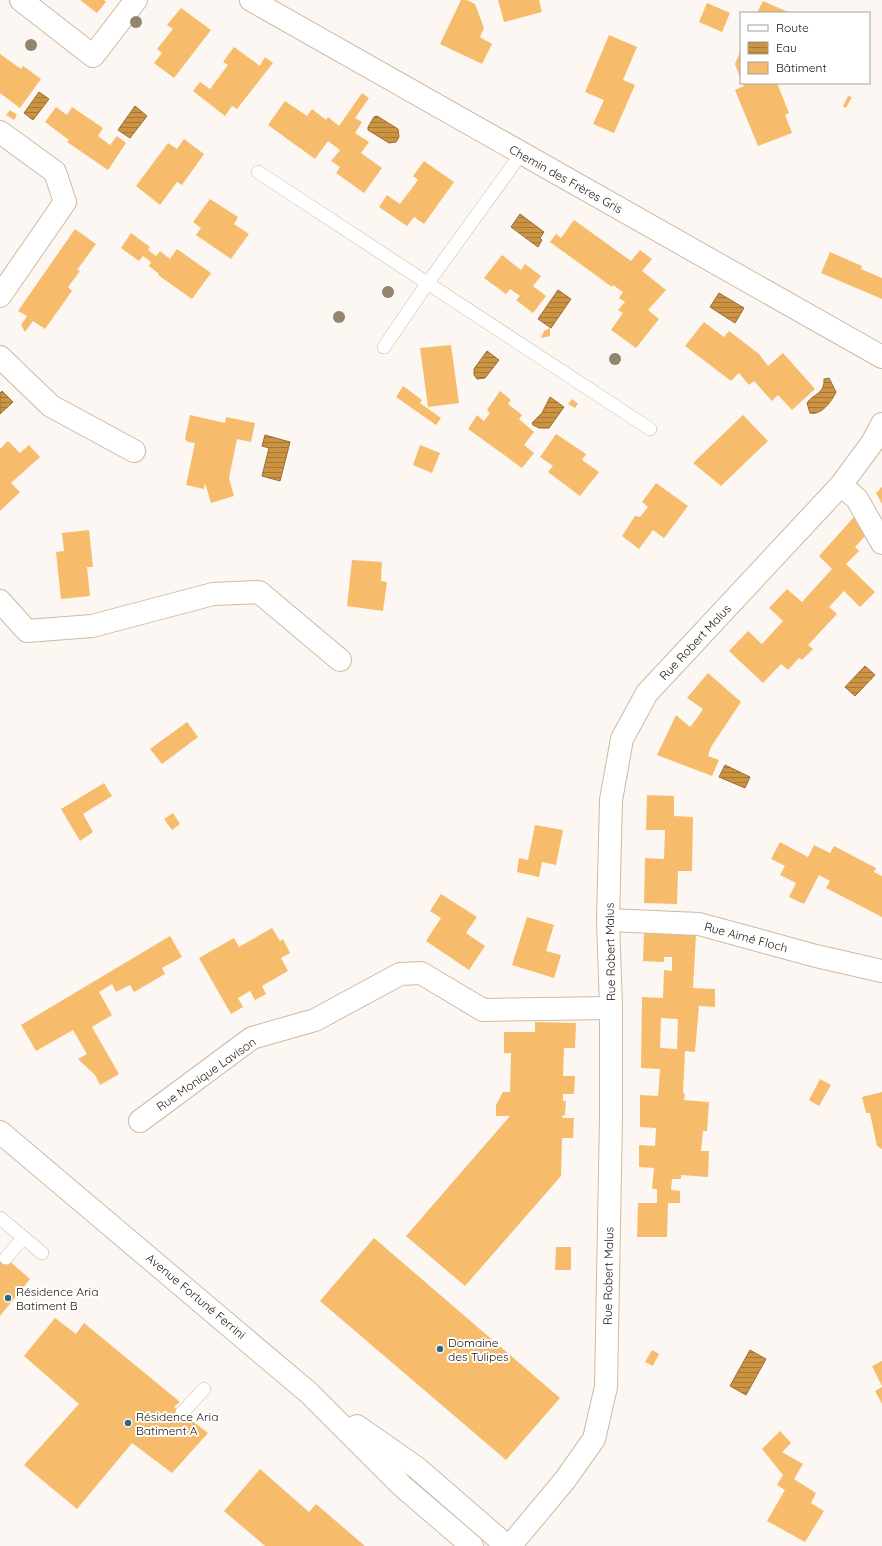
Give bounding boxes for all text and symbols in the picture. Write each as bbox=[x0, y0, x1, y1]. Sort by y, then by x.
legend bbox=[740, 12, 870, 84]
text: Route bbox=[776, 20, 809, 35]
text: Eau bbox=[776, 40, 797, 55]
text: Bâtiment bbox=[776, 60, 826, 75]
street label: Chemin des Frères Gris bbox=[507, 142, 626, 217]
street label: Rue Robert Malus bbox=[656, 601, 734, 683]
street label: Rue Robert Malus bbox=[602, 902, 618, 1001]
street label: Rue Aimé Floch bbox=[703, 919, 789, 955]
street label: Rue Monique Lavison bbox=[153, 1034, 259, 1114]
street label: Rue Robert Malus bbox=[600, 1226, 616, 1325]
street label: Avenue Fortuné Ferrini bbox=[143, 1250, 249, 1342]
place label: Résidence Aria Batiment B bbox=[16, 1284, 98, 1313]
marker: Résidence Aria Batiment B bbox=[3, 1293, 13, 1303]
place label: Domaine des Tulipes bbox=[448, 1335, 509, 1364]
marker: Domaine des Tulipes bbox=[435, 1344, 445, 1354]
place label: Résidence Aria Batiment A bbox=[136, 1409, 218, 1438]
marker: Résidence Aria Batiment A bbox=[123, 1418, 133, 1428]

